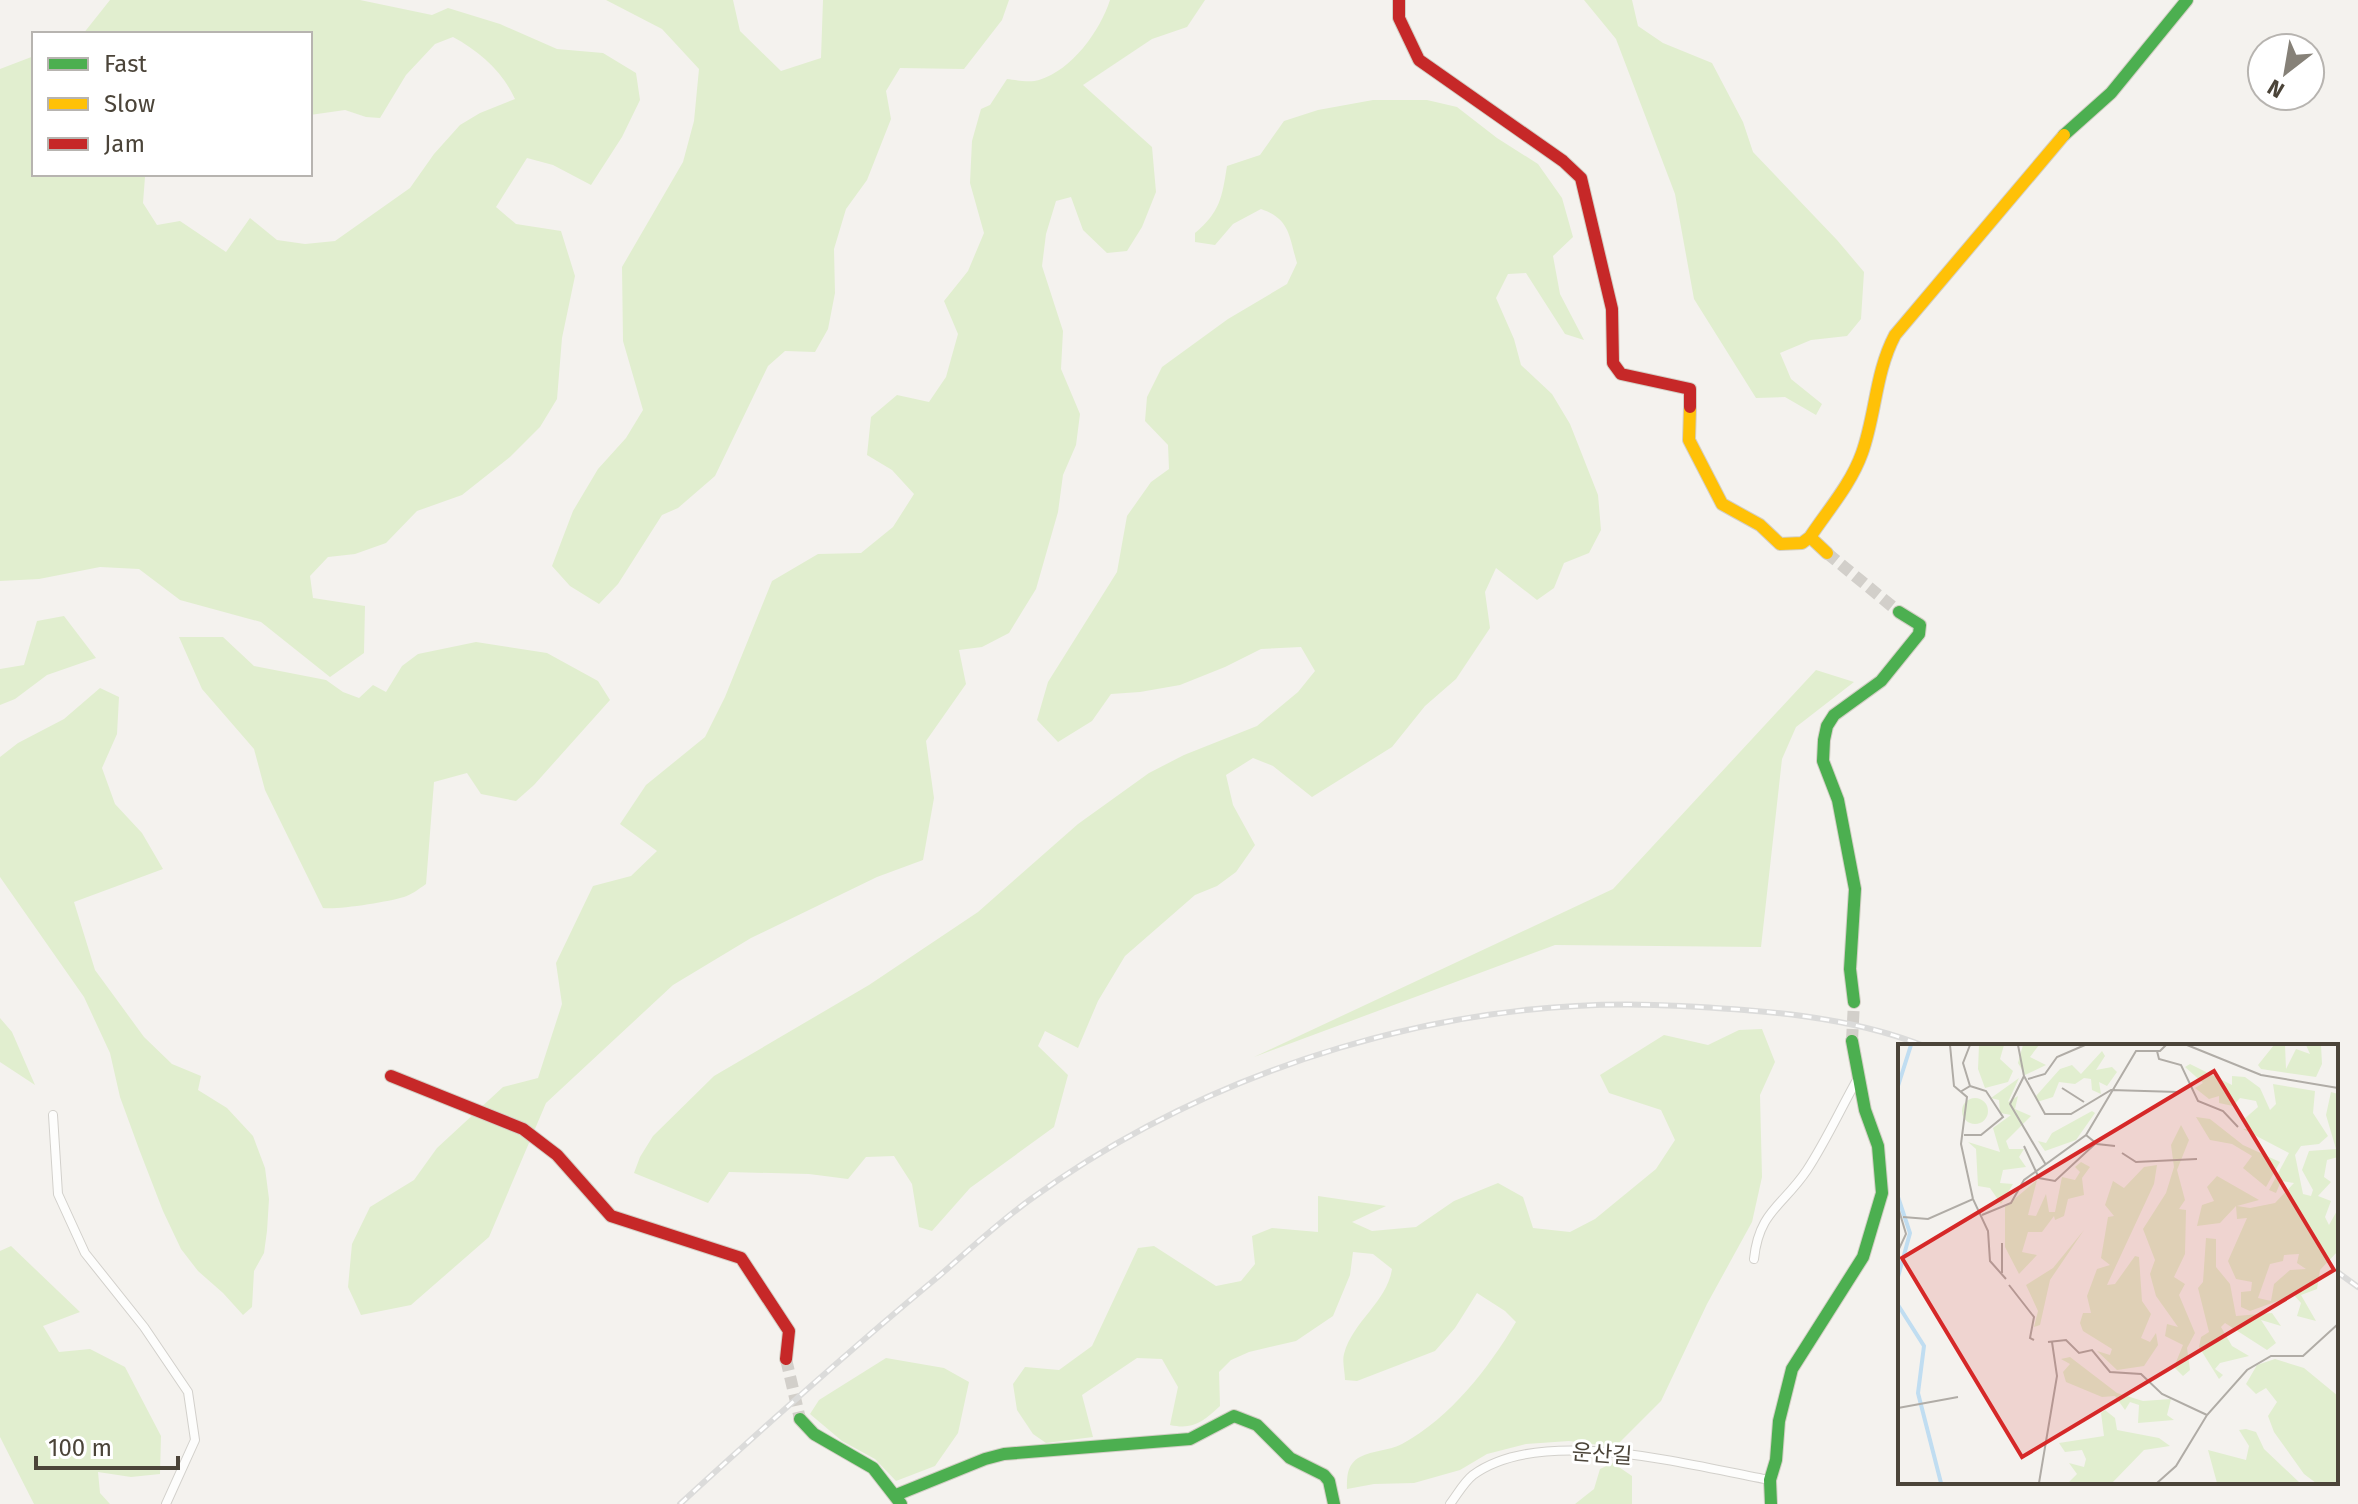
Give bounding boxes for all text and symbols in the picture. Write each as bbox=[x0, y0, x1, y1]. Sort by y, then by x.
legend bbox=[32, 32, 312, 176]
north arrow bbox=[2246, 32, 2326, 112]
text: Fast bbox=[104, 50, 147, 78]
text: N bbox=[2263, 73, 2289, 104]
text: Slow bbox=[104, 90, 155, 118]
text: Jam bbox=[104, 130, 145, 158]
inset map bbox=[1898, 1044, 2338, 1484]
scale bar bbox=[36, 1420, 178, 1470]
text: 100 m bbox=[48, 1434, 112, 1462]
street label: 운산길 bbox=[1571, 1438, 1633, 1470]

